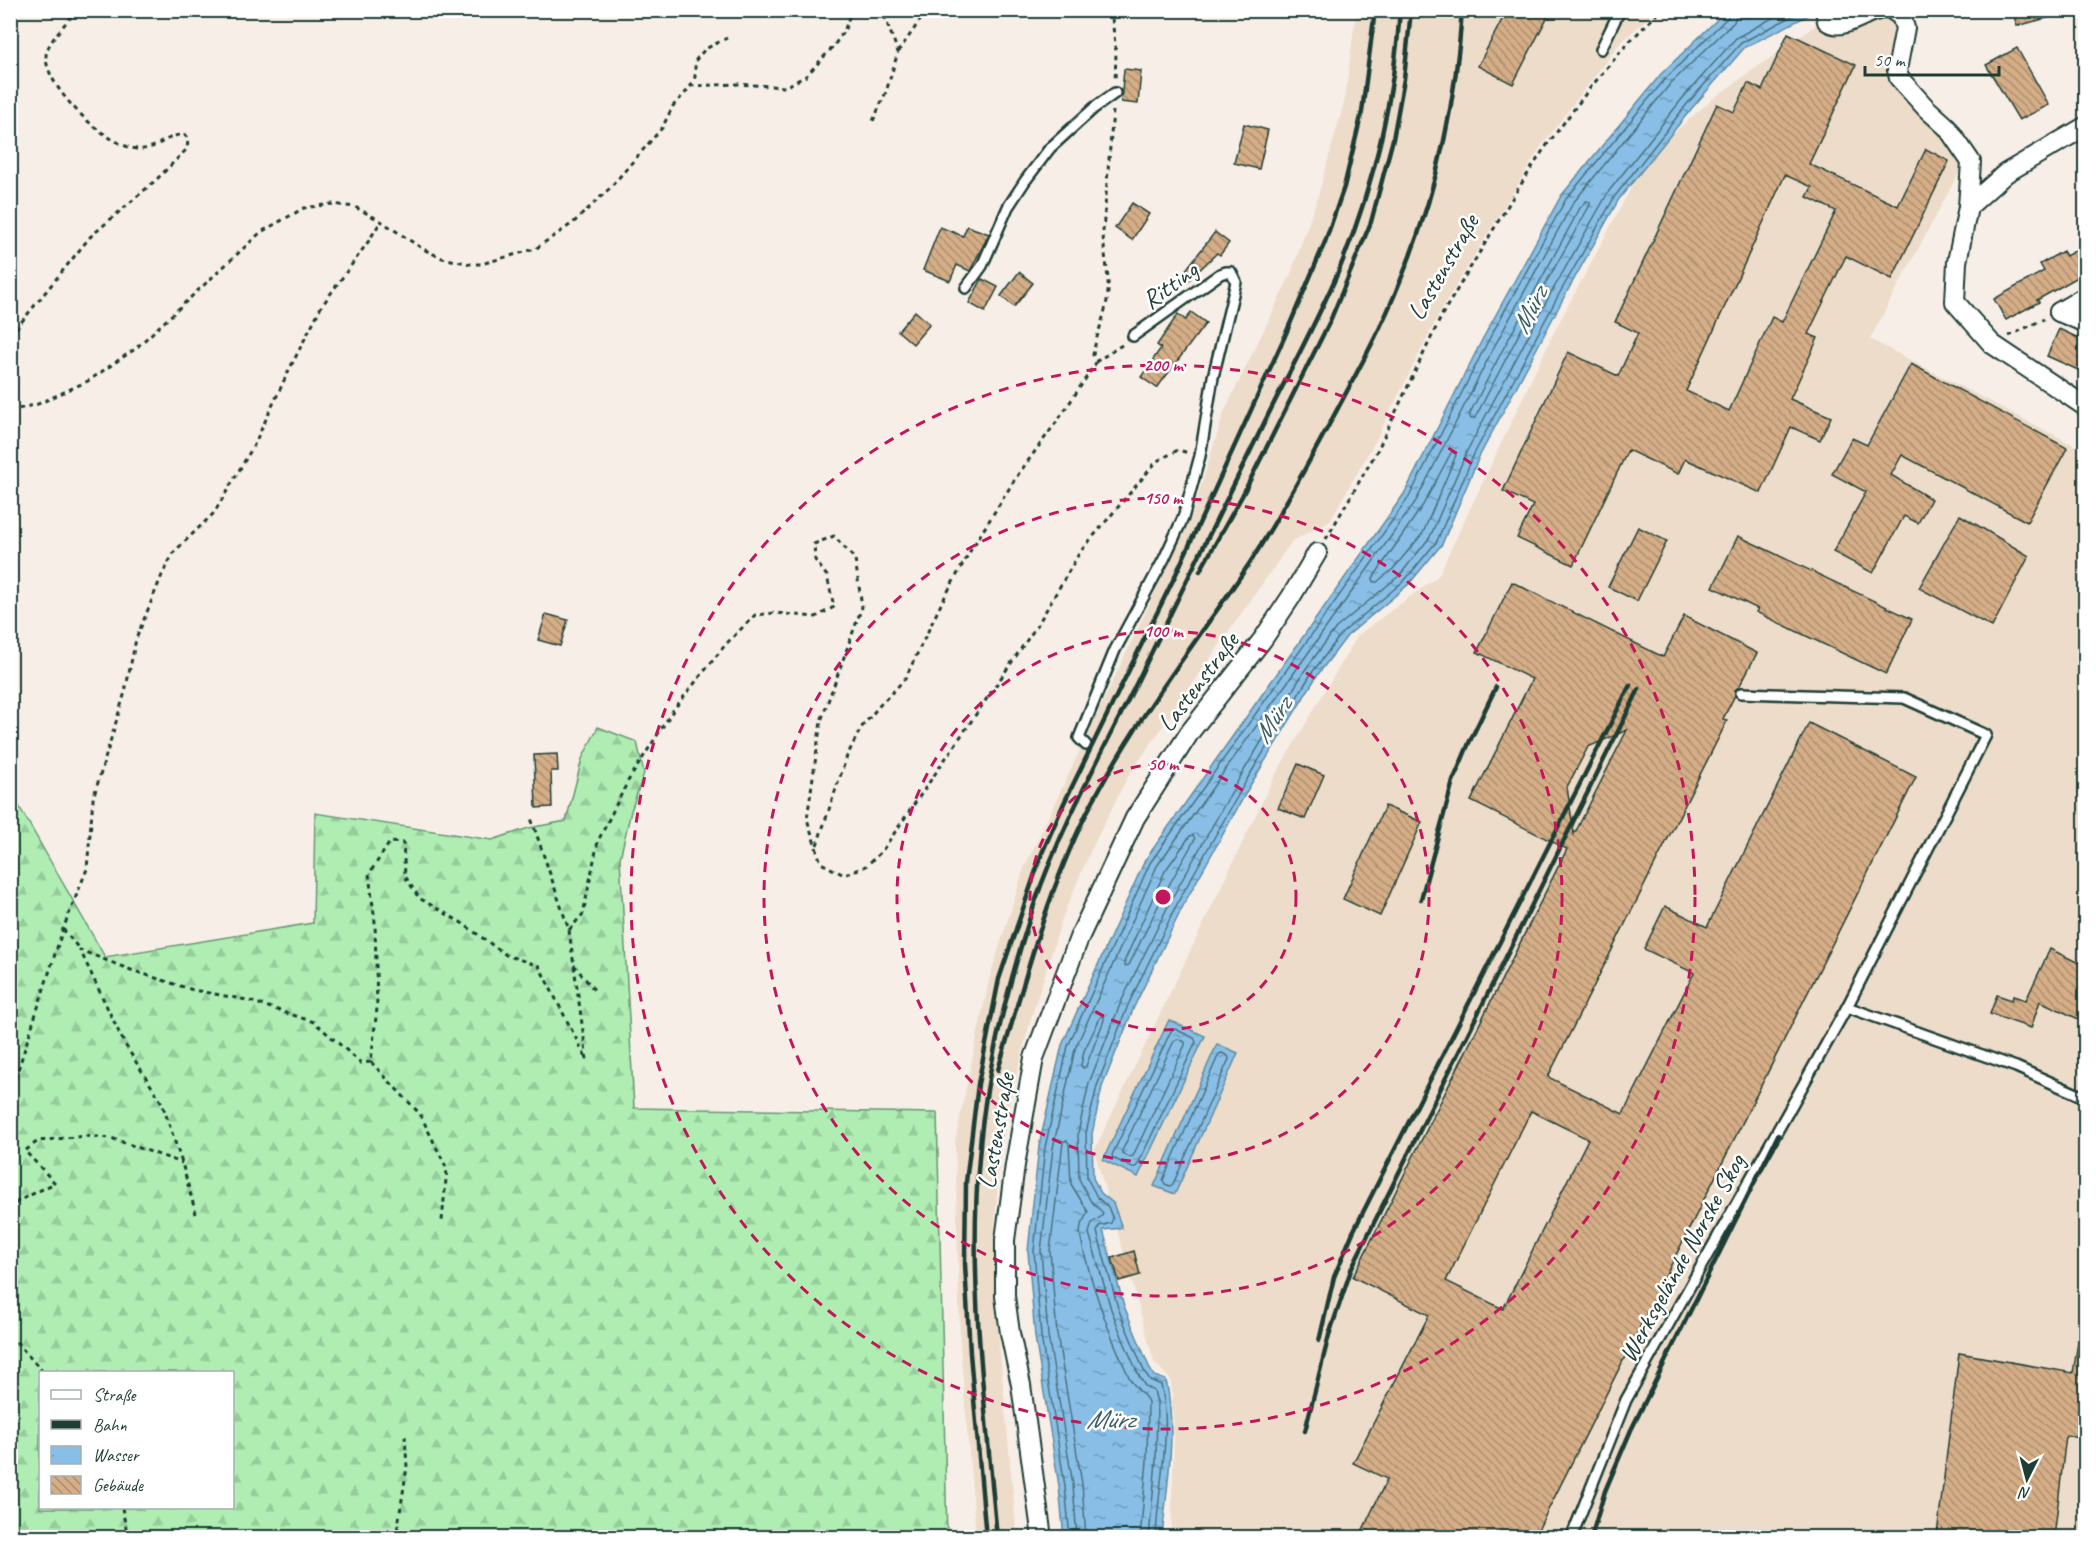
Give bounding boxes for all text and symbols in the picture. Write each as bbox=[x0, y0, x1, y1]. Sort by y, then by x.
scale bar bbox=[1865, 39, 1998, 77]
text: 50 m bbox=[1874, 49, 1907, 71]
street label: Lastenstraße bbox=[1400, 206, 1488, 326]
street label: Ritting bbox=[1135, 252, 1206, 317]
water label: Mürz bbox=[1503, 277, 1557, 339]
text: 200 m bbox=[1144, 354, 1184, 376]
text: 150 m bbox=[1144, 487, 1184, 509]
text: 100 m bbox=[1144, 620, 1184, 642]
street label: Lastenstraße bbox=[1150, 624, 1248, 738]
water label: Mürz bbox=[1245, 687, 1302, 749]
text: 50 m bbox=[1148, 753, 1180, 775]
centre of rings bbox=[1153, 887, 1173, 907]
street label: Lastenstraße bbox=[970, 1068, 1023, 1191]
street label: Werksgelände Norske Skog bbox=[1611, 1147, 1754, 1368]
legend bbox=[39, 1371, 234, 1509]
text: Straße bbox=[93, 1384, 137, 1406]
water label: Mürz bbox=[1086, 1402, 1138, 1436]
text: Bahn bbox=[93, 1414, 128, 1436]
text: Wasser bbox=[93, 1444, 140, 1466]
north arrow bbox=[1997, 1449, 2057, 1509]
text: Gebäude bbox=[93, 1474, 144, 1496]
text: N bbox=[2016, 1482, 2032, 1503]

